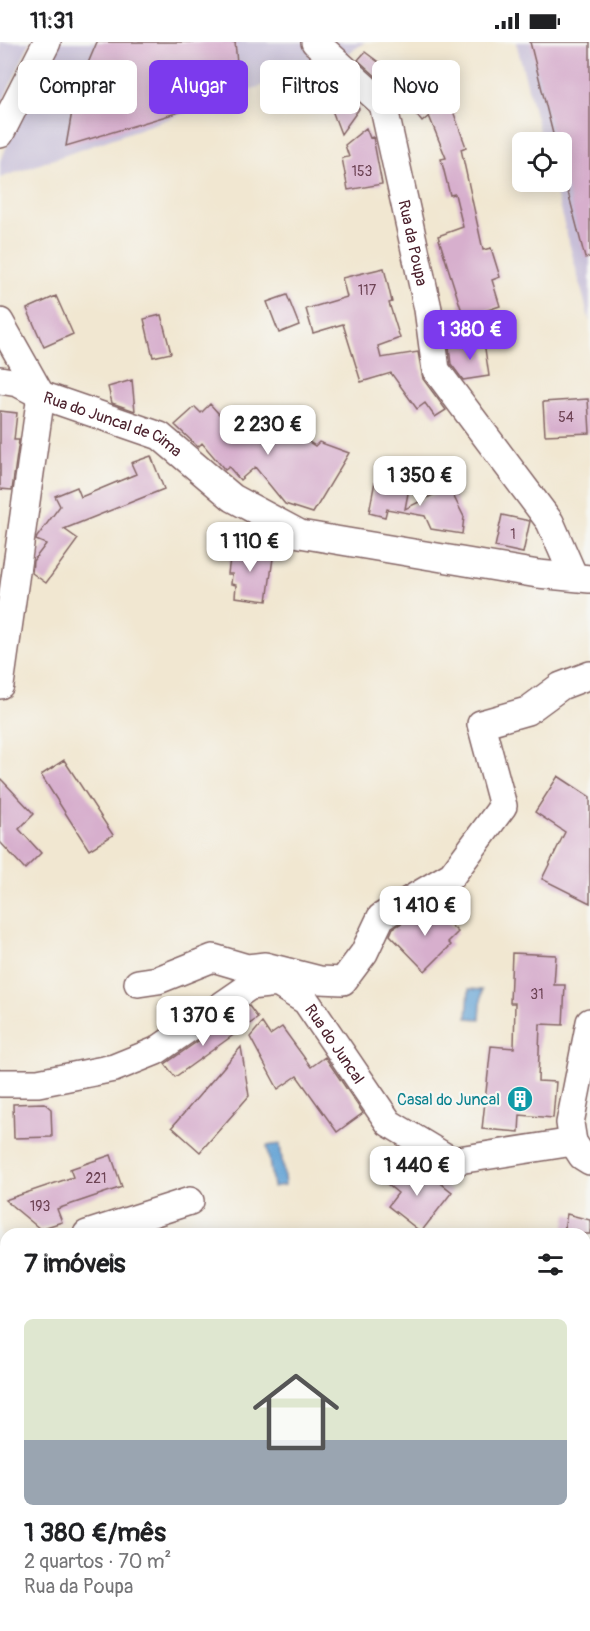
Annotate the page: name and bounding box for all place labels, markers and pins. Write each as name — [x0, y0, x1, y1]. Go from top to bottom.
pin: 1 380 € — [415, 310, 525, 361]
pin: 2 230 € — [213, 405, 323, 456]
pin: 1 350 € — [365, 456, 475, 507]
pin: 1 110 € — [195, 522, 305, 573]
pin: 1 410 € — [370, 886, 480, 937]
pin: 1 370 € — [148, 996, 258, 1047]
building icon: Casal do Juncal — [505, 1084, 535, 1114]
place label: Casal do Juncal — [397, 1090, 500, 1110]
pin: 1 440 € — [362, 1146, 472, 1197]

